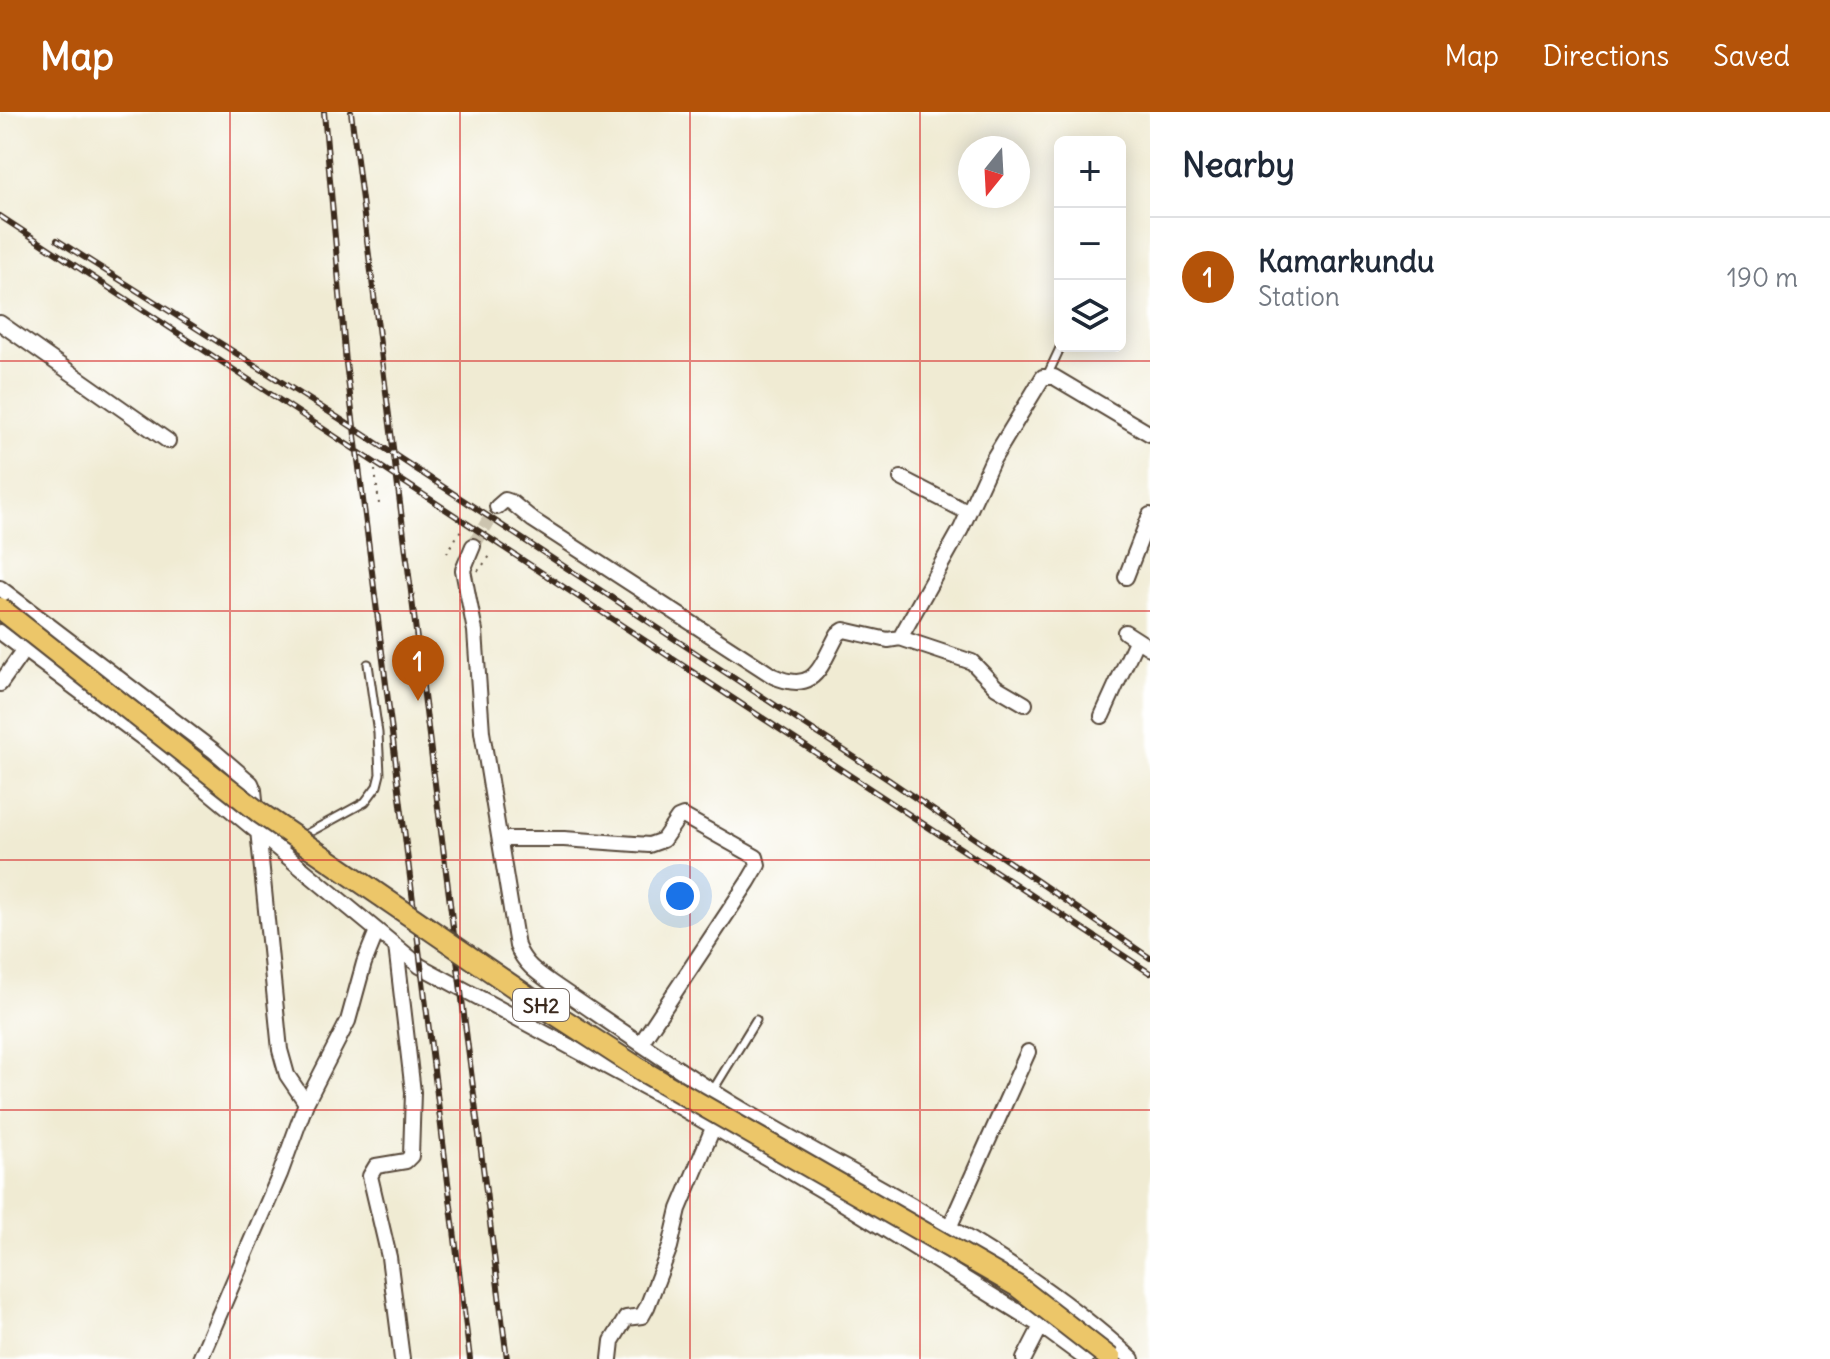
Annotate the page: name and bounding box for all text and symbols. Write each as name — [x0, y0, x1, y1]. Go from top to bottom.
text: Map — [40, 33, 114, 80]
text: Map — [1444, 38, 1499, 74]
text: Directions — [1543, 38, 1669, 74]
text: Saved — [1713, 38, 1790, 74]
north arrow — [958, 136, 1030, 208]
map controls — [1054, 136, 1126, 352]
button: + — [1054, 136, 1126, 208]
text: Nearby — [1182, 143, 1295, 186]
button: − — [1054, 208, 1126, 280]
text: Kamarkundu — [1258, 242, 1435, 280]
text: 1 — [1203, 261, 1213, 294]
text: 190 m — [1727, 261, 1798, 294]
button: layers — [1054, 280, 1126, 352]
text: Station — [1258, 280, 1340, 313]
pin: 1 — [392, 635, 444, 701]
your location — [660, 876, 700, 916]
road number: SH2 — [513, 989, 569, 1021]

